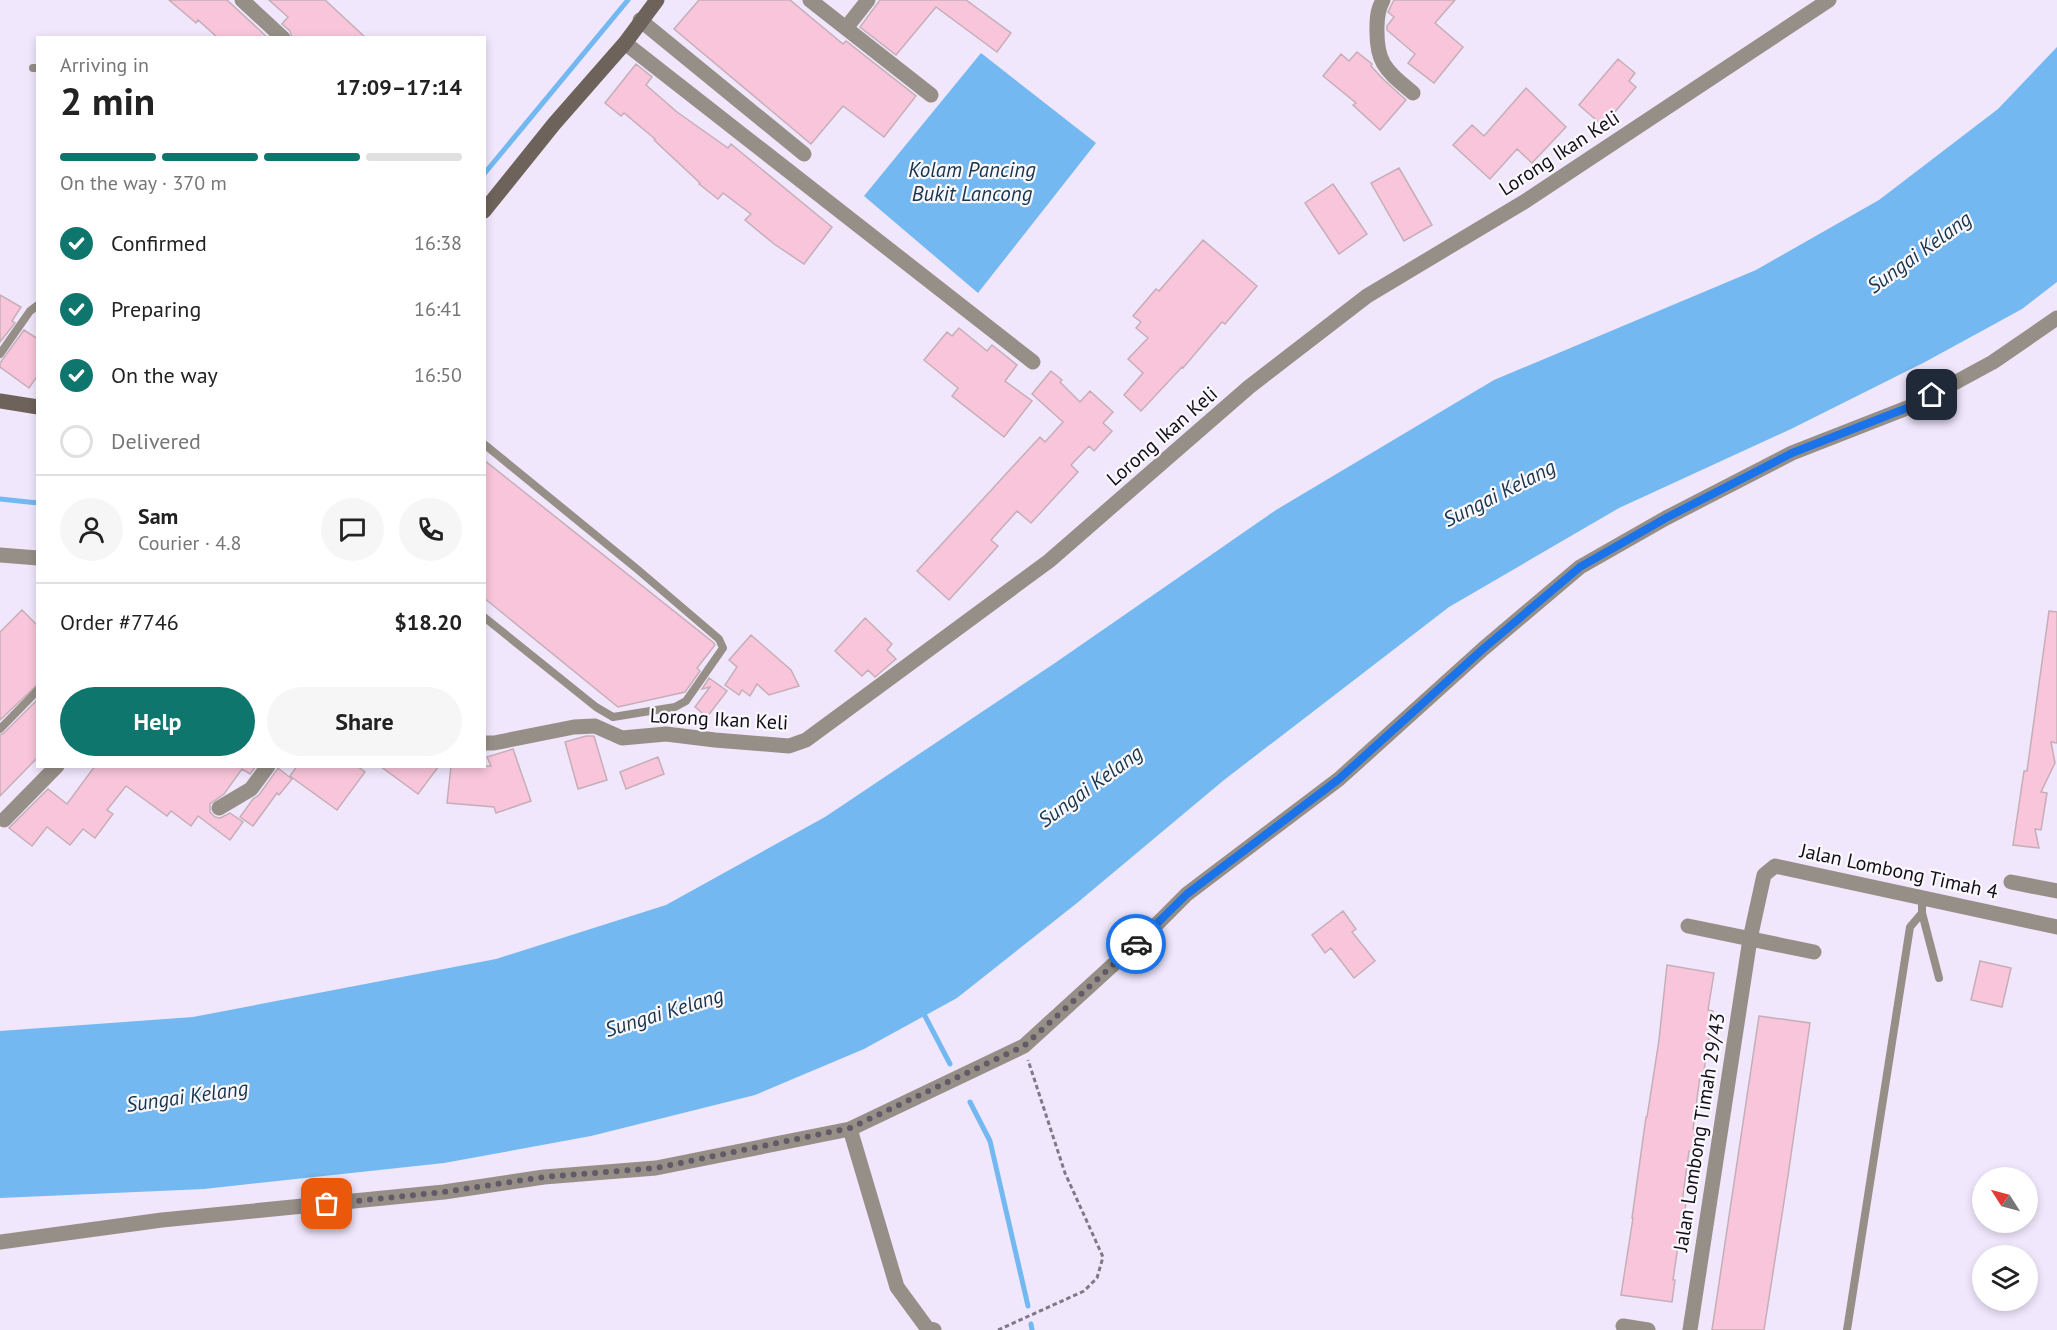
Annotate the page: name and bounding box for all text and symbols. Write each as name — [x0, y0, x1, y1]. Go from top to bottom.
text: Arriving in — [60, 52, 149, 78]
text: 17:09–17:14 — [336, 73, 462, 101]
text: 2 min — [60, 75, 155, 126]
street label: Lorong Ikan Keli — [1494, 104, 1624, 202]
water label: Kolam Pancing Bukit Lancong — [908, 156, 1036, 207]
text: On the way · 370 m — [60, 170, 227, 196]
water label: Sungai Kelang — [1861, 205, 1977, 299]
icon: check — [60, 227, 93, 260]
text: Confirmed — [111, 229, 207, 257]
text: 16:38 — [414, 230, 462, 256]
icon: check — [60, 293, 93, 326]
text: Preparing — [111, 295, 201, 323]
text: 16:41 — [414, 296, 462, 322]
icon: check — [60, 359, 93, 392]
text: On the way — [111, 361, 218, 389]
text: 16:50 — [414, 362, 462, 388]
pin — [1906, 369, 1957, 420]
icon: home — [1915, 378, 1948, 411]
street label: Lorong Ikan Keli — [1101, 381, 1223, 491]
text: Delivered — [111, 427, 201, 455]
water label: Sungai Kelang — [1438, 453, 1560, 533]
button: person — [60, 498, 123, 561]
button: chat — [321, 498, 384, 561]
button: phone — [399, 498, 462, 561]
text: Sam — [138, 502, 178, 530]
text: Courier · 4.8 — [138, 530, 241, 556]
text: Order #7746 — [60, 608, 179, 636]
text: $18.20 — [394, 608, 462, 636]
button: Help — [60, 687, 255, 756]
button: Share — [267, 687, 462, 756]
street label: Lorong Ikan Keli — [649, 702, 789, 736]
water label: Sungai Kelang — [1032, 739, 1148, 833]
street label: Jalan Lombong Timah 4 — [1797, 837, 2000, 905]
courier — [1106, 914, 1166, 974]
icon: car — [1120, 928, 1153, 961]
water label: Sungai Kelang — [601, 981, 727, 1043]
street label: Jalan Lombong Timah 29/43 — [1667, 1011, 1731, 1254]
water label: Sungai Kelang — [124, 1074, 250, 1118]
north arrow — [1972, 1167, 2038, 1233]
map controls — [1972, 1167, 2038, 1311]
pin — [301, 1178, 352, 1229]
icon: bag — [310, 1187, 343, 1220]
button: layers — [1972, 1245, 2038, 1311]

